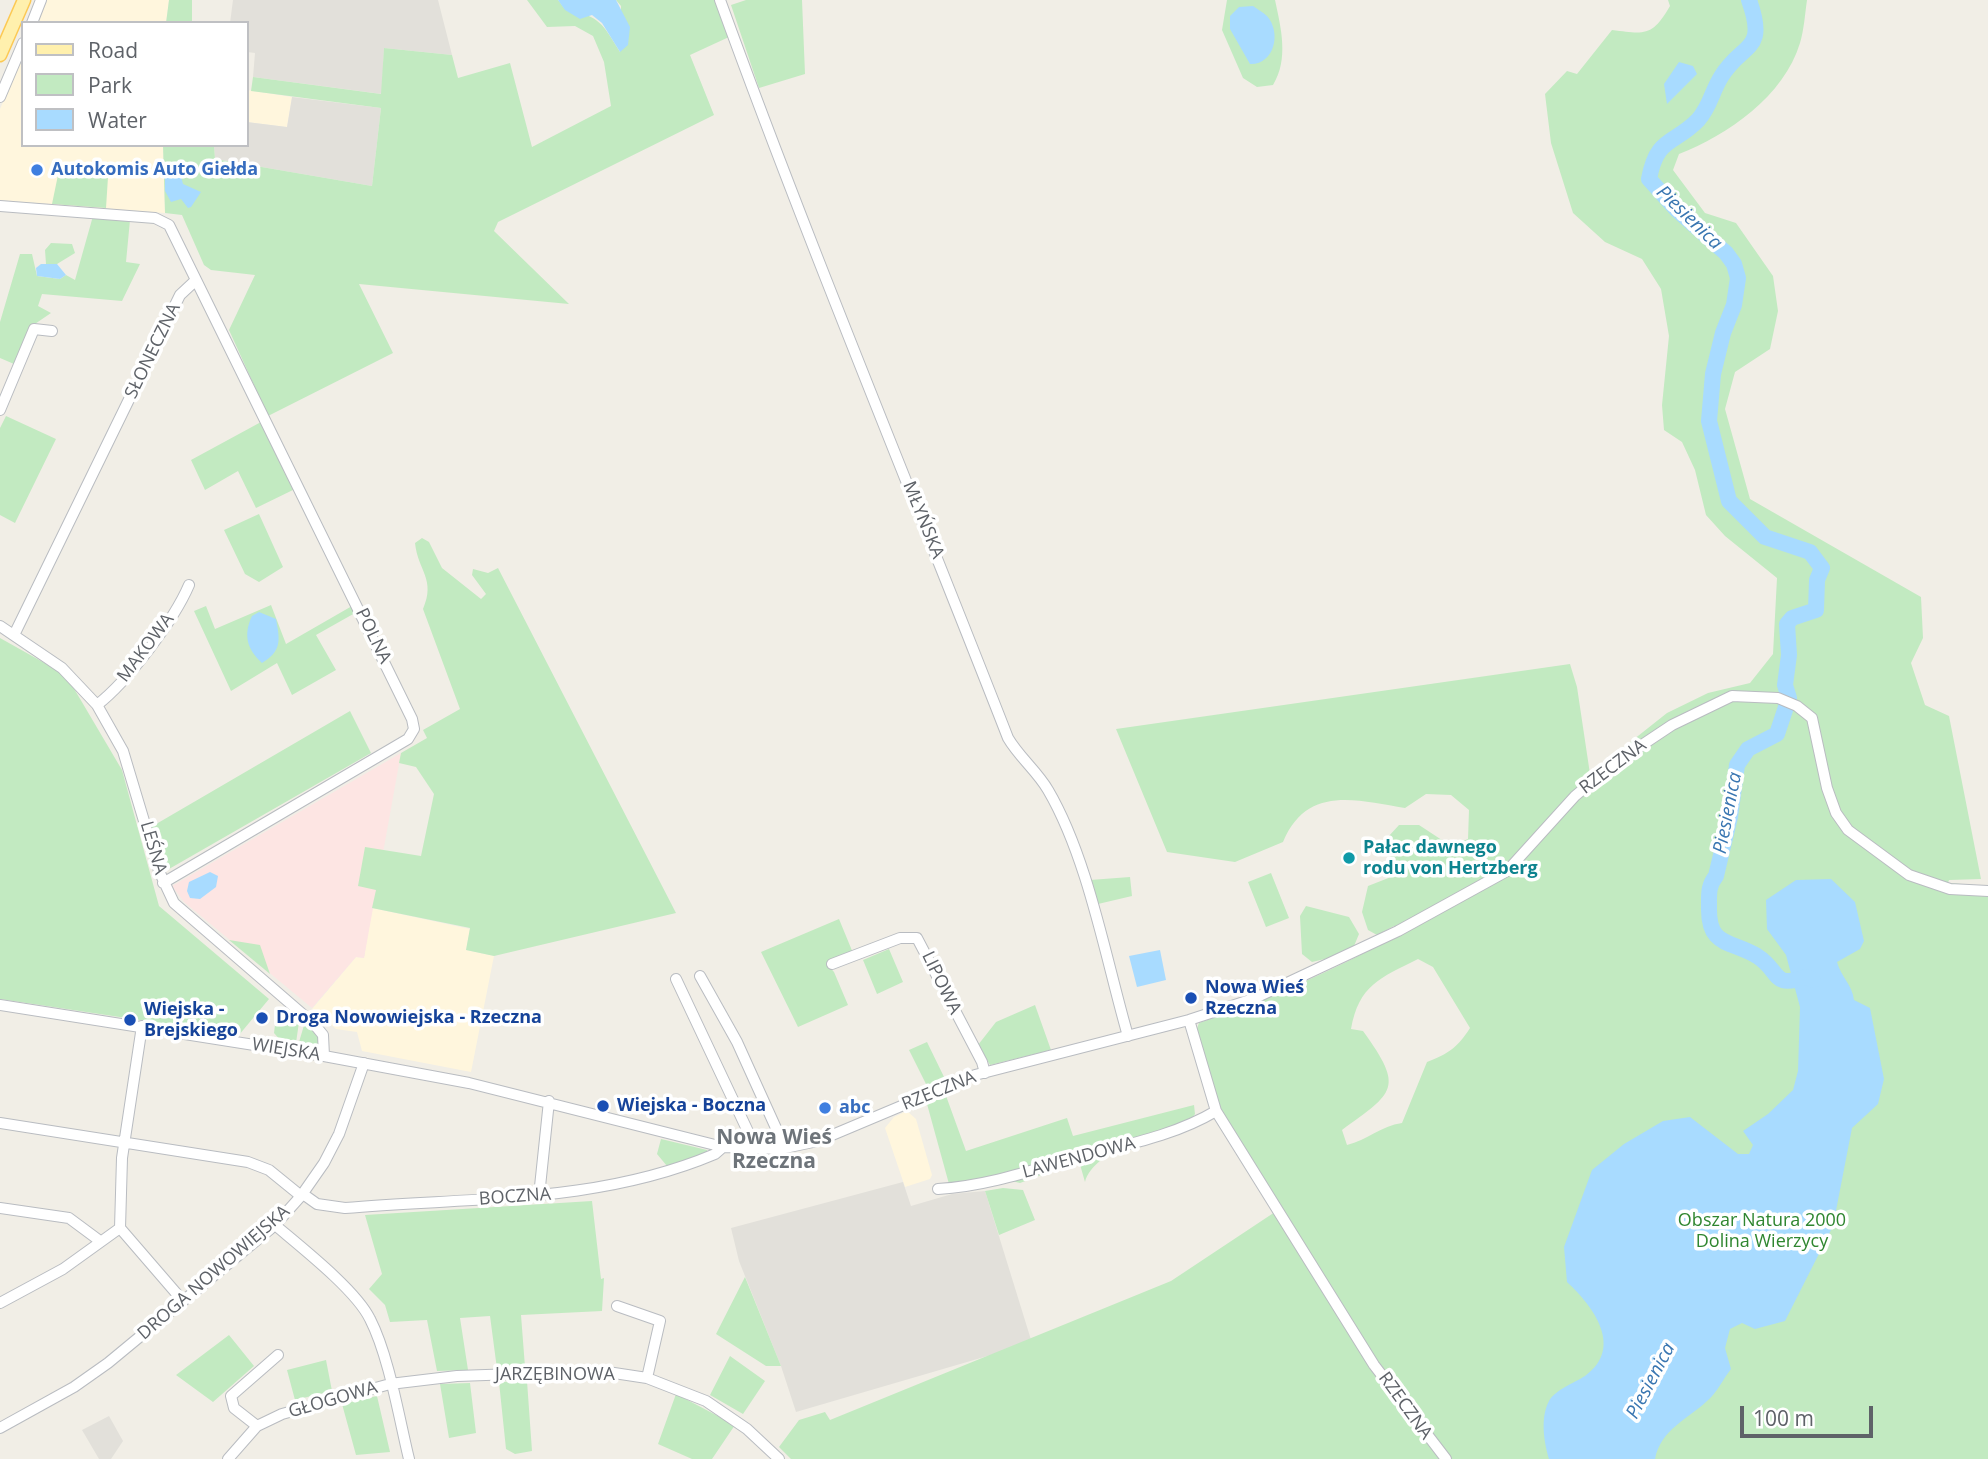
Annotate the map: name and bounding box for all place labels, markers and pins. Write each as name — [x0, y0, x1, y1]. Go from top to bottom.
place label: Autokomis Auto Giełda — [51, 159, 258, 181]
marker: Autokomis Auto Giełda — [29, 162, 45, 178]
place label: Pałac dawnego rodu von Hertzberg — [1363, 837, 1538, 880]
marker: Pałac dawnego rodu von Hertzberg — [1341, 850, 1357, 866]
place label: Nowa Wieś Rzeczna — [1205, 977, 1304, 1020]
marker: Nowa Wieś Rzeczna — [1183, 990, 1199, 1006]
place label: Wiejska - Brejskiego — [144, 999, 238, 1042]
place label: Droga Nowowiejska - Rzeczna — [276, 1007, 542, 1029]
marker: Droga Nowowiejska - Rzeczna — [254, 1010, 270, 1026]
marker: Wiejska - Brejskiego — [122, 1012, 138, 1028]
place label: Wiejska - Boczna — [617, 1095, 766, 1117]
place label: abc — [839, 1097, 871, 1119]
marker: Wiejska - Boczna — [595, 1098, 611, 1114]
marker: abc — [817, 1100, 833, 1116]

